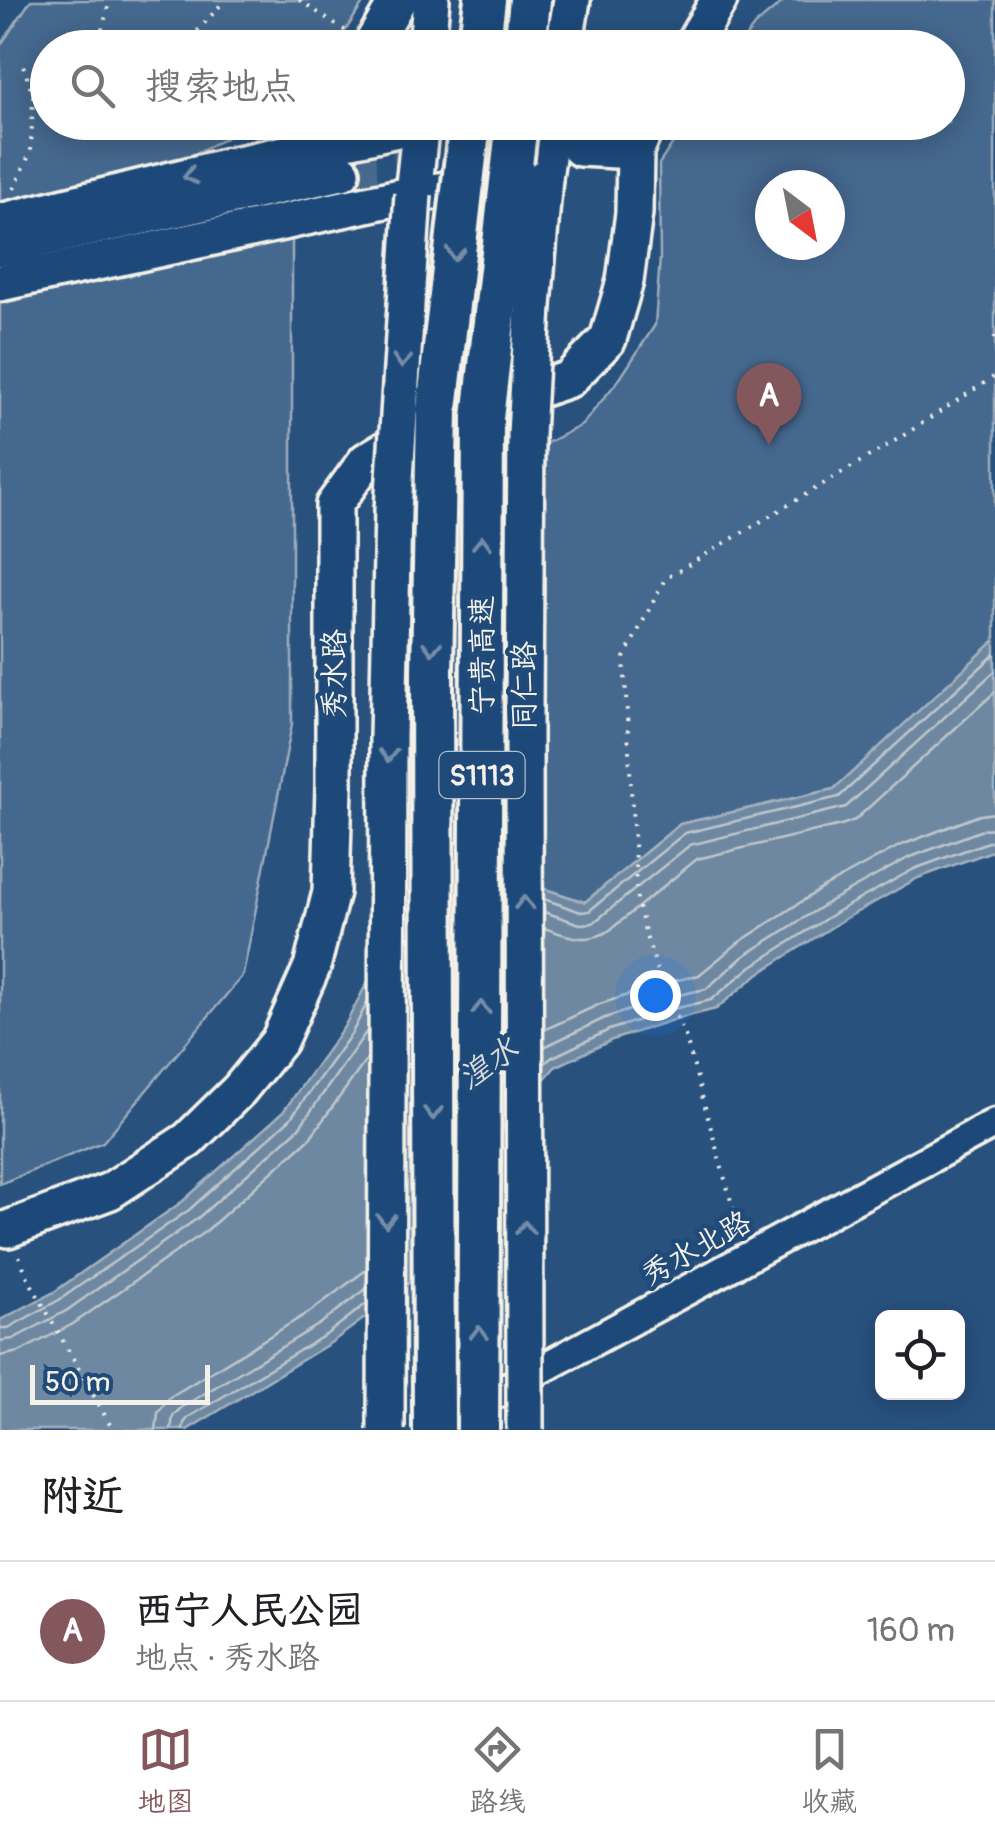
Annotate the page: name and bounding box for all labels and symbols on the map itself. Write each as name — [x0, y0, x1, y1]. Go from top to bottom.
one-way arrow — [182, 164, 199, 185]
north arrow — [755, 170, 845, 260]
one-way arrow — [445, 247, 466, 263]
one-way arrow — [392, 353, 413, 369]
pin: A — [736, 362, 802, 445]
one-way arrow — [471, 534, 493, 550]
street label: 宁贵高速 — [464, 595, 501, 715]
street label: 秀水路 — [316, 629, 353, 719]
one-way arrow — [422, 641, 443, 657]
street label: 同仁路 — [506, 641, 543, 731]
one-way arrow — [377, 748, 399, 764]
road number: S1113 — [440, 752, 524, 798]
one-way arrow — [513, 894, 535, 910]
your location — [630, 970, 681, 1021]
one-way arrow — [471, 999, 492, 1015]
water label: 湟水 — [451, 1029, 527, 1099]
one-way arrow — [422, 1106, 444, 1122]
street label: 秀水北路 — [635, 1203, 758, 1294]
one-way arrow — [375, 1214, 397, 1229]
one-way arrow — [514, 1219, 536, 1234]
one-way arrow — [468, 1324, 490, 1340]
scale bar — [30, 1360, 210, 1404]

